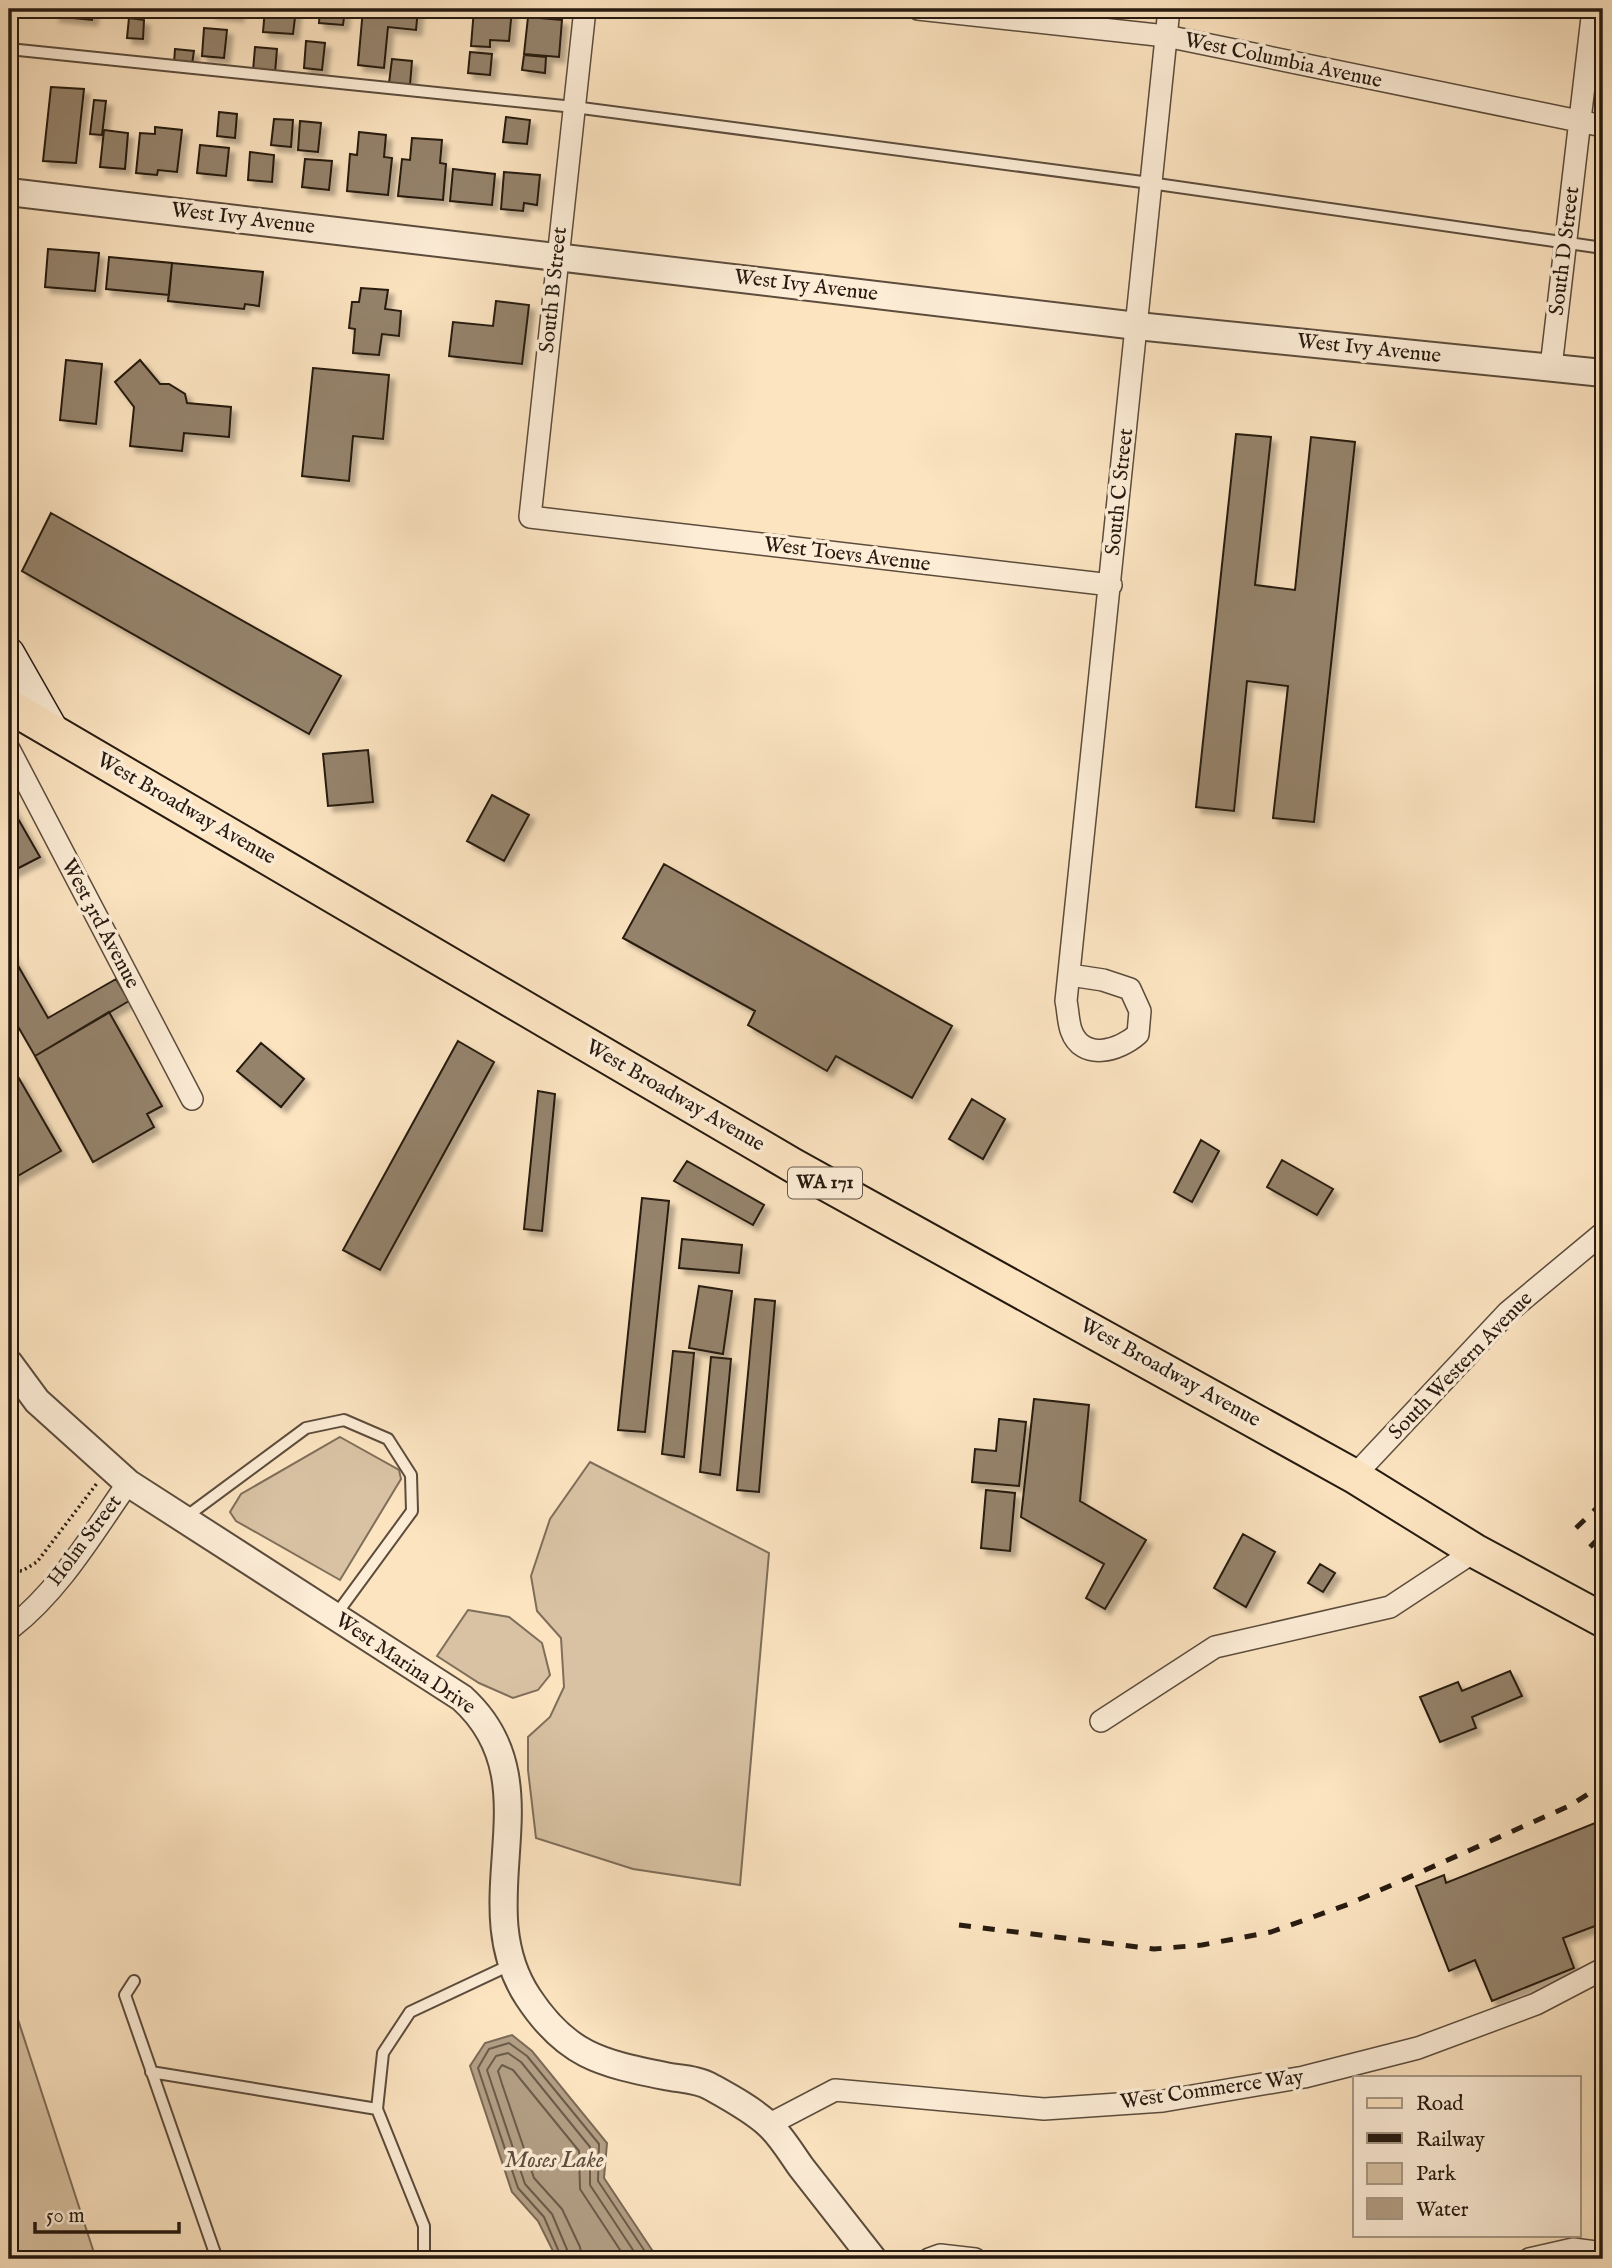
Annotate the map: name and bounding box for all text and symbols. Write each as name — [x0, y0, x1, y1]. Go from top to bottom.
street label: West Columbia Avenue — [1182, 27, 1385, 95]
street label: South D Street — [1544, 185, 1586, 317]
street label: West Ivy Avenue — [170, 197, 317, 241]
street label: South B Street — [534, 226, 574, 354]
street label: West Ivy Avenue — [733, 264, 880, 308]
street label: West Ivy Avenue — [1296, 328, 1443, 370]
street label: South C Street — [1100, 427, 1140, 557]
street label: West Toevs Avenue — [762, 531, 932, 579]
street label: West Broadway Avenue — [92, 747, 281, 872]
street label: West 3rd Avenue — [54, 854, 146, 994]
street label: West Broadway Avenue — [581, 1034, 770, 1159]
road number: WA 171 — [788, 1168, 862, 1198]
street label: South Western Avenue — [1383, 1286, 1539, 1446]
street label: West Broadway Avenue — [1075, 1312, 1265, 1434]
street label: Holm Street — [42, 1490, 128, 1592]
street label: West Marina Drive — [330, 1607, 481, 1721]
street label: West Commerce Way — [1119, 2064, 1306, 2116]
legend — [1353, 2076, 1580, 2236]
text: Road — [1416, 2091, 1464, 2118]
text: Railway — [1416, 2127, 1486, 2154]
water label: Moses Lake — [504, 2146, 604, 2175]
text: Park — [1416, 2161, 1457, 2188]
scale bar — [35, 2191, 178, 2235]
text: Water — [1416, 2197, 1469, 2224]
text: 50 m — [46, 2203, 85, 2230]

